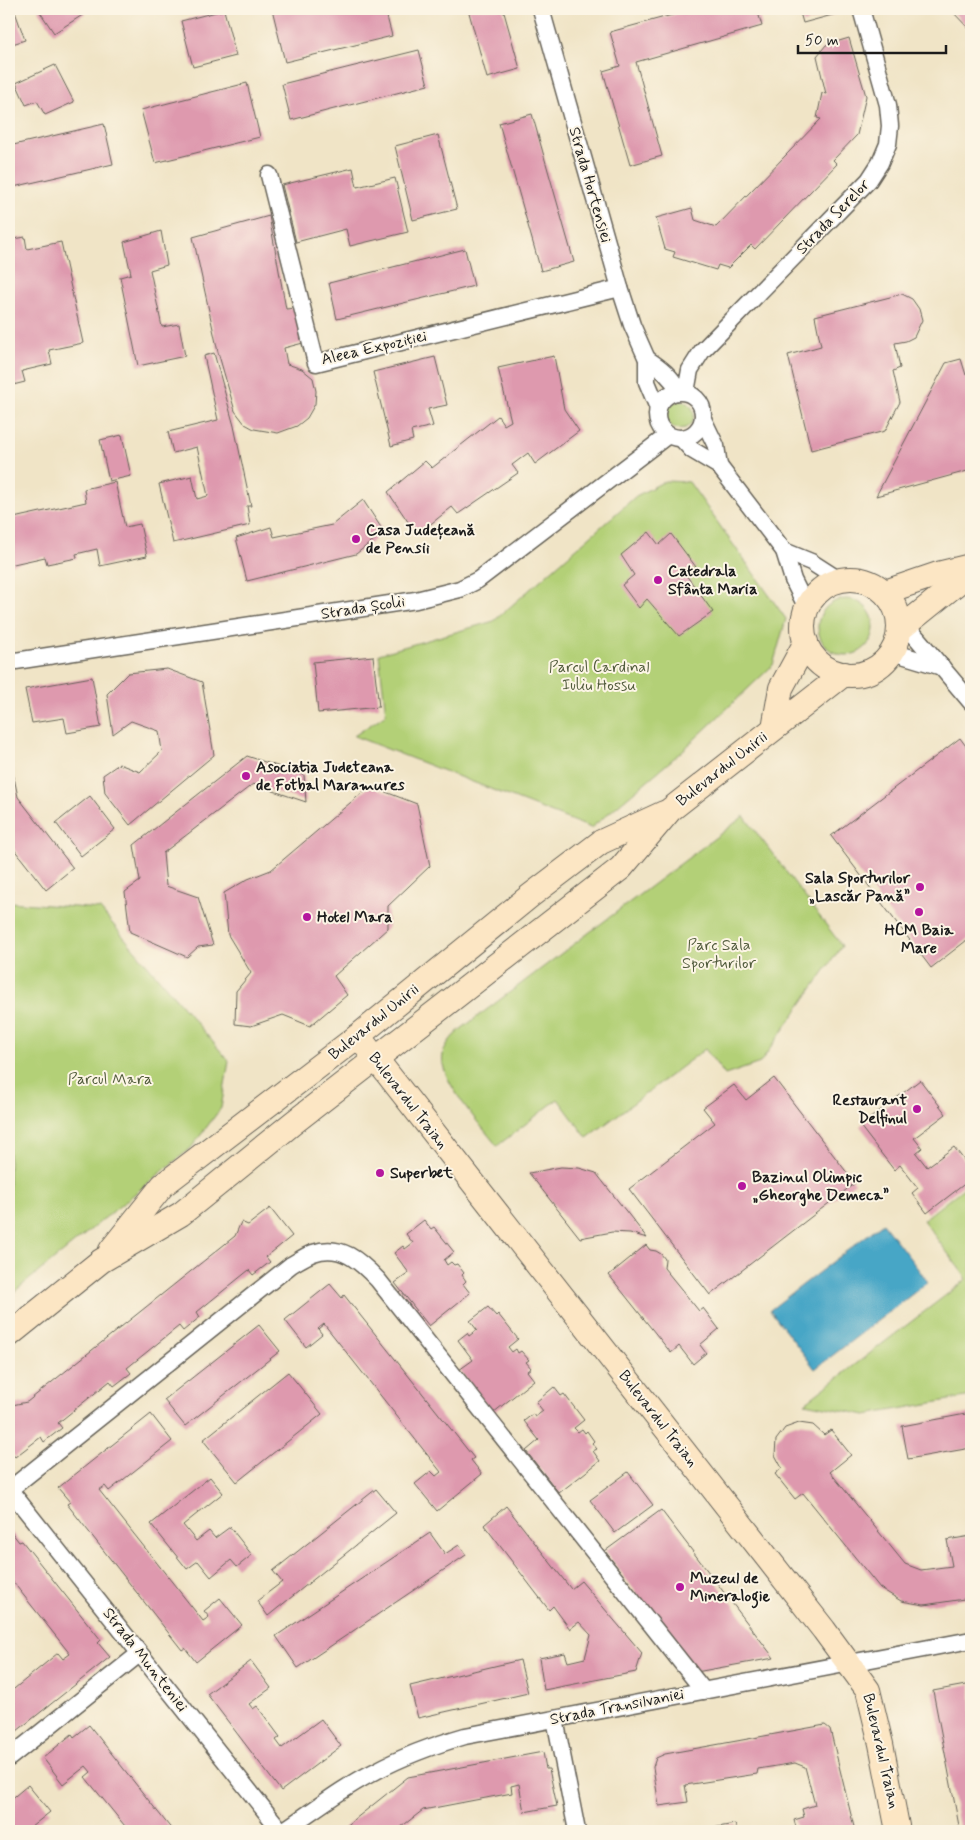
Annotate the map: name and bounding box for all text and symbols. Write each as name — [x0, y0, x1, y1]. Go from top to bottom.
scale bar — [798, 22, 945, 54]
text: 50 m — [805, 31, 839, 51]
street label: Strada Hortensiei — [563, 125, 617, 245]
street label: Strada Serelor — [792, 174, 875, 259]
street label: Aleea Expoziției — [319, 326, 429, 370]
place label: Casa Județeană de Pensii — [366, 520, 475, 559]
marker: Casa Județeană de Pensii — [350, 533, 362, 545]
place label: Catedrala Sfânta Maria — [668, 561, 757, 600]
marker: Catedrala Sfânta Maria — [652, 574, 664, 586]
street label: Strada Școlii — [319, 591, 407, 625]
park label: Parcul Cardinal Iuliu Hossu — [549, 657, 649, 696]
street label: Bulevardul Unirii — [672, 727, 772, 811]
place label: Asociatia Judeteana de Fotbal Maramures — [256, 757, 406, 796]
marker: Asociatia Judeteana de Fotbal Maramures — [240, 770, 252, 782]
place label: Sala Sporturilor „Lascăr Pană” — [805, 868, 911, 907]
marker: Sala Sporturilor „Lascăr Pană” — [914, 881, 926, 893]
marker: HCM Baia Mare — [913, 906, 925, 918]
place label: Hotel Mara — [317, 907, 392, 928]
marker: Hotel Mara — [301, 911, 313, 923]
place label: HCM Baia Mare — [885, 920, 954, 959]
park label: Parc Sala Sporturilor — [682, 935, 756, 974]
street label: Bulevardul Unirii — [324, 979, 424, 1065]
street label: Bulevardul Traian — [363, 1048, 453, 1154]
park label: Parcul Mara — [68, 1069, 152, 1090]
place label: Restaurant Delfinul — [833, 1090, 907, 1129]
marker: Restaurant Delfinul — [911, 1103, 923, 1115]
place label: Superbet — [390, 1163, 453, 1184]
marker: Superbet — [374, 1167, 386, 1179]
place label: Bazinul Olimpic „Gheorghe Demeca” — [752, 1167, 889, 1207]
marker: Bazinul Olimpic „Gheorghe Demeca” — [736, 1180, 748, 1192]
street label: Bulevardul Traian — [613, 1366, 703, 1472]
place label: Muzeul de Mineralogie — [690, 1568, 770, 1609]
marker: Muzeul de Mineralogie — [674, 1581, 686, 1593]
street label: Strada Munteniei — [98, 1604, 192, 1716]
street label: Strada Transilvaniei — [548, 1684, 686, 1730]
street label: Bulevardul Traian — [858, 1691, 904, 1811]

